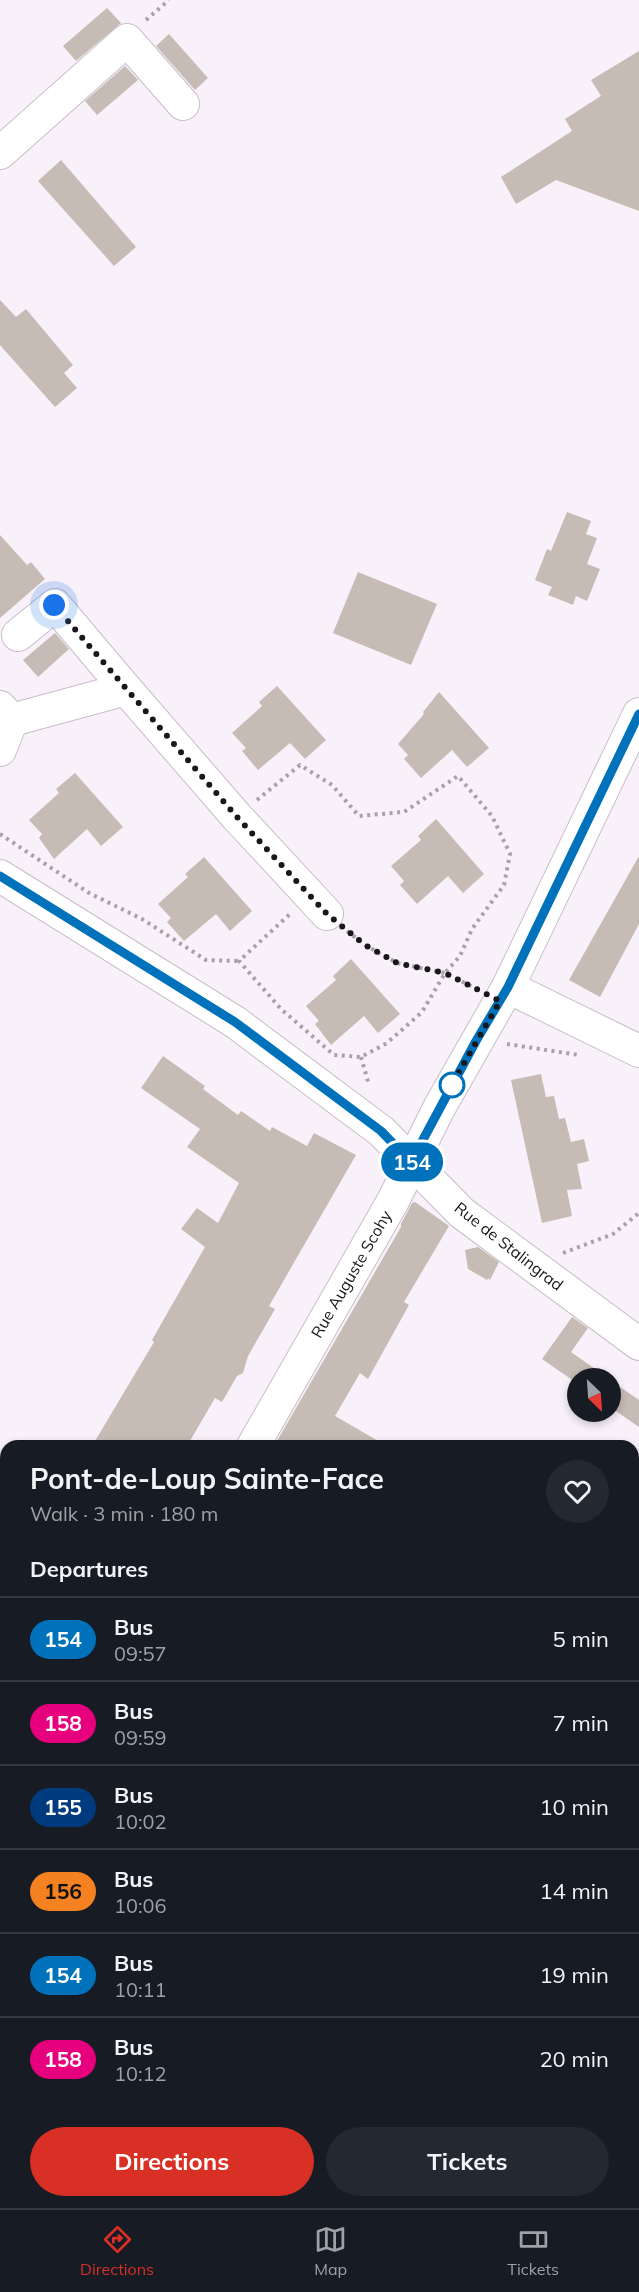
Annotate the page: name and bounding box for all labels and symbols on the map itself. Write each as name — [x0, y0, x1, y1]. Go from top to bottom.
your location — [39, 590, 69, 620]
unlabelled marker — [439, 1072, 465, 1098]
line badge: 154 — [378, 1142, 446, 1182]
street label: Rue de Stalingrad — [451, 1197, 567, 1295]
street label: Rue Auguste Scohy — [306, 1206, 396, 1341]
north arrow — [567, 1368, 621, 1422]

